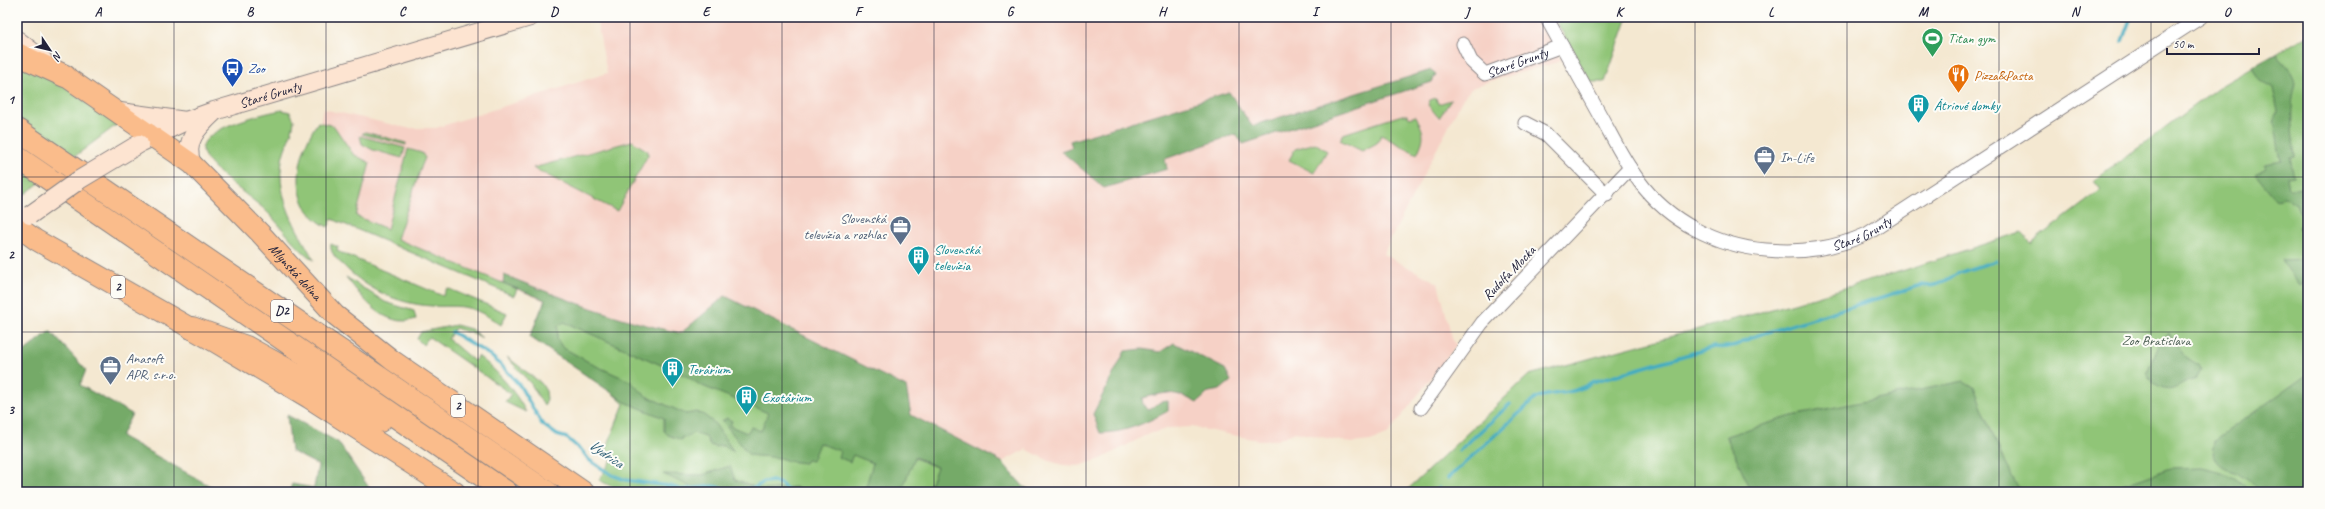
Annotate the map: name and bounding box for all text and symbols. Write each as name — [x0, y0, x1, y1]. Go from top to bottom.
text: A — [95, 4, 103, 20]
text: B — [247, 4, 255, 20]
text: C — [399, 4, 407, 20]
text: D — [550, 4, 559, 20]
text: E — [703, 4, 712, 20]
text: F — [855, 4, 864, 20]
text: G — [1007, 4, 1015, 20]
text: H — [1158, 4, 1168, 20]
text: I — [1312, 4, 1321, 20]
text: J — [1464, 4, 1471, 20]
text: K — [1616, 4, 1626, 20]
text: L — [1768, 4, 1775, 20]
text: M — [1918, 4, 1929, 20]
text: N — [2071, 4, 2082, 20]
text: O — [2224, 4, 2233, 20]
sports icon: Titan gym — [1920, 25, 1946, 58]
north arrow — [30, 30, 70, 70]
place label: Titan gym — [1948, 30, 1997, 47]
scale bar — [2167, 30, 2259, 56]
text: 50 m — [2173, 36, 2195, 52]
street label: Staré Grunty — [1484, 43, 1551, 81]
text: N — [49, 49, 66, 64]
bus stop icon: Zoo — [220, 55, 246, 88]
place label: Zoo — [248, 60, 267, 77]
restaurant icon: Pizza&Pasta — [1946, 62, 1972, 95]
place label: Pizza&Pasta — [1974, 67, 2034, 84]
street label: Staré Grunty — [237, 77, 304, 112]
text: 1 — [8, 92, 16, 108]
building icon: Átriové domky — [1905, 92, 1931, 125]
place label: Átriové domky — [1934, 97, 2001, 114]
office icon: In-Life — [1751, 144, 1777, 177]
place label: In-Life — [1780, 149, 1815, 166]
place label: Slovenská televízia a rozhlas — [804, 210, 888, 243]
street label: Staré Grunty — [1830, 212, 1895, 254]
office icon: Slovenská televízia a rozhlas — [888, 213, 914, 246]
street label: Mlynská dolina — [265, 240, 326, 305]
place label: Slovenská televízia — [934, 241, 982, 274]
street label: Rudolfa Mocka — [1479, 241, 1540, 304]
building icon: Slovenská televízia — [905, 244, 931, 277]
text: 2 — [8, 247, 15, 263]
road number: 2 — [111, 276, 125, 298]
road number: D2 — [271, 300, 293, 322]
park label: Zoo Bratislava — [2122, 332, 2191, 349]
place label: Anasoft APR, s.r.o. — [126, 350, 176, 383]
office icon: Anasoft APR, s.r.o. — [98, 353, 124, 386]
building icon: Terárium — [660, 356, 686, 389]
place label: Terárium — [688, 361, 732, 378]
building icon: Exotárium — [734, 384, 760, 417]
place label: Exotárium — [762, 389, 813, 406]
road number: 2 — [451, 395, 465, 417]
text: 3 — [8, 402, 15, 418]
water label: Vydrica — [585, 435, 629, 474]

